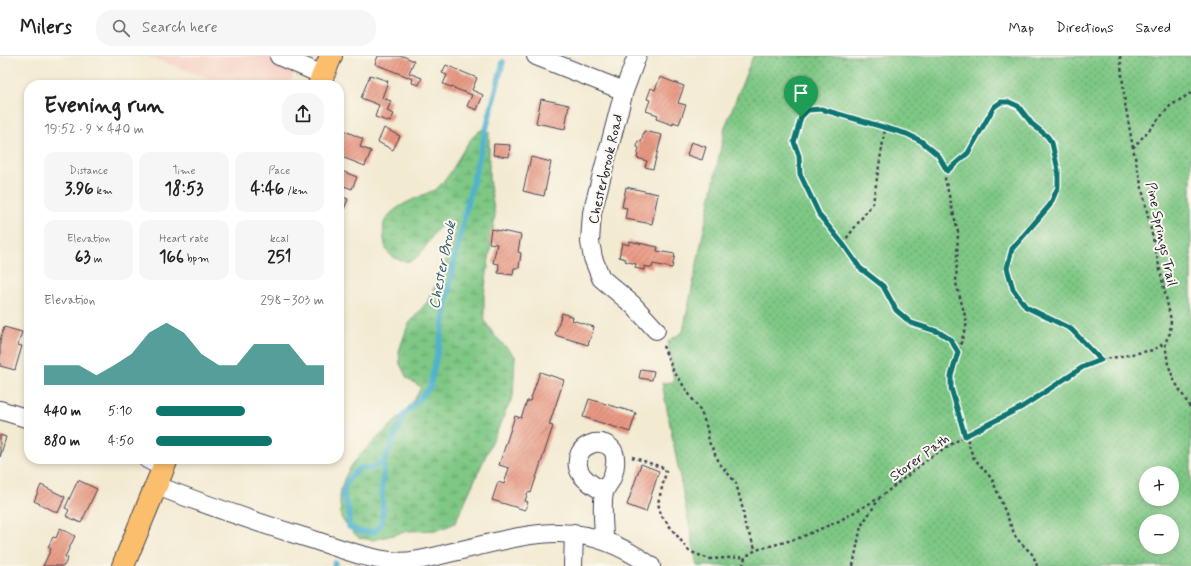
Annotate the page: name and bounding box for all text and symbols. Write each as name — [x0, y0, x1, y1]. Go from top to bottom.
search box — [96, 10, 376, 46]
text: Milers — [20, 15, 72, 40]
icon: search — [110, 17, 132, 39]
text: Search here — [142, 18, 217, 38]
text: Map — [1008, 19, 1034, 37]
text: Directions — [1056, 19, 1114, 37]
text: Saved — [1136, 19, 1171, 37]
pin — [784, 76, 818, 117]
icon: arrive — [790, 82, 812, 104]
text: Evening run — [44, 92, 164, 120]
button: share — [282, 93, 324, 135]
street label: Chesterbrook Road — [585, 113, 627, 226]
text: 19:52 · 9 × 440 m — [44, 121, 144, 138]
text: Distance — [69, 164, 108, 178]
text: Time — [172, 164, 196, 178]
text: Pace — [268, 164, 290, 178]
text: 3.96 — [65, 178, 94, 200]
text: 18:53 — [165, 178, 203, 200]
text: 4:46 — [251, 178, 284, 200]
street label: Pine Springs Trail — [1141, 181, 1181, 288]
text: km — [94, 184, 113, 198]
text: /km — [284, 184, 308, 198]
water label: Chester Brook — [425, 218, 462, 311]
text: Elevation — [67, 232, 110, 246]
text: Heart rate — [159, 232, 209, 246]
text: kcal — [270, 232, 289, 246]
text: 63 — [75, 246, 91, 268]
text: 166 — [159, 246, 184, 268]
text: 251 — [267, 246, 291, 268]
text: m — [91, 252, 102, 266]
text: bpm — [184, 252, 209, 266]
text: Elevation — [44, 292, 95, 309]
text: 298–303 m — [260, 292, 324, 309]
text: 440 m — [44, 403, 81, 420]
text: 5:10 — [108, 403, 133, 420]
street label: Storer Path — [886, 430, 953, 485]
text: 880 m — [44, 433, 80, 450]
text: 4:50 — [108, 433, 134, 450]
map controls — [1139, 466, 1179, 554]
button: + — [1139, 466, 1179, 506]
button: − — [1139, 514, 1179, 554]

